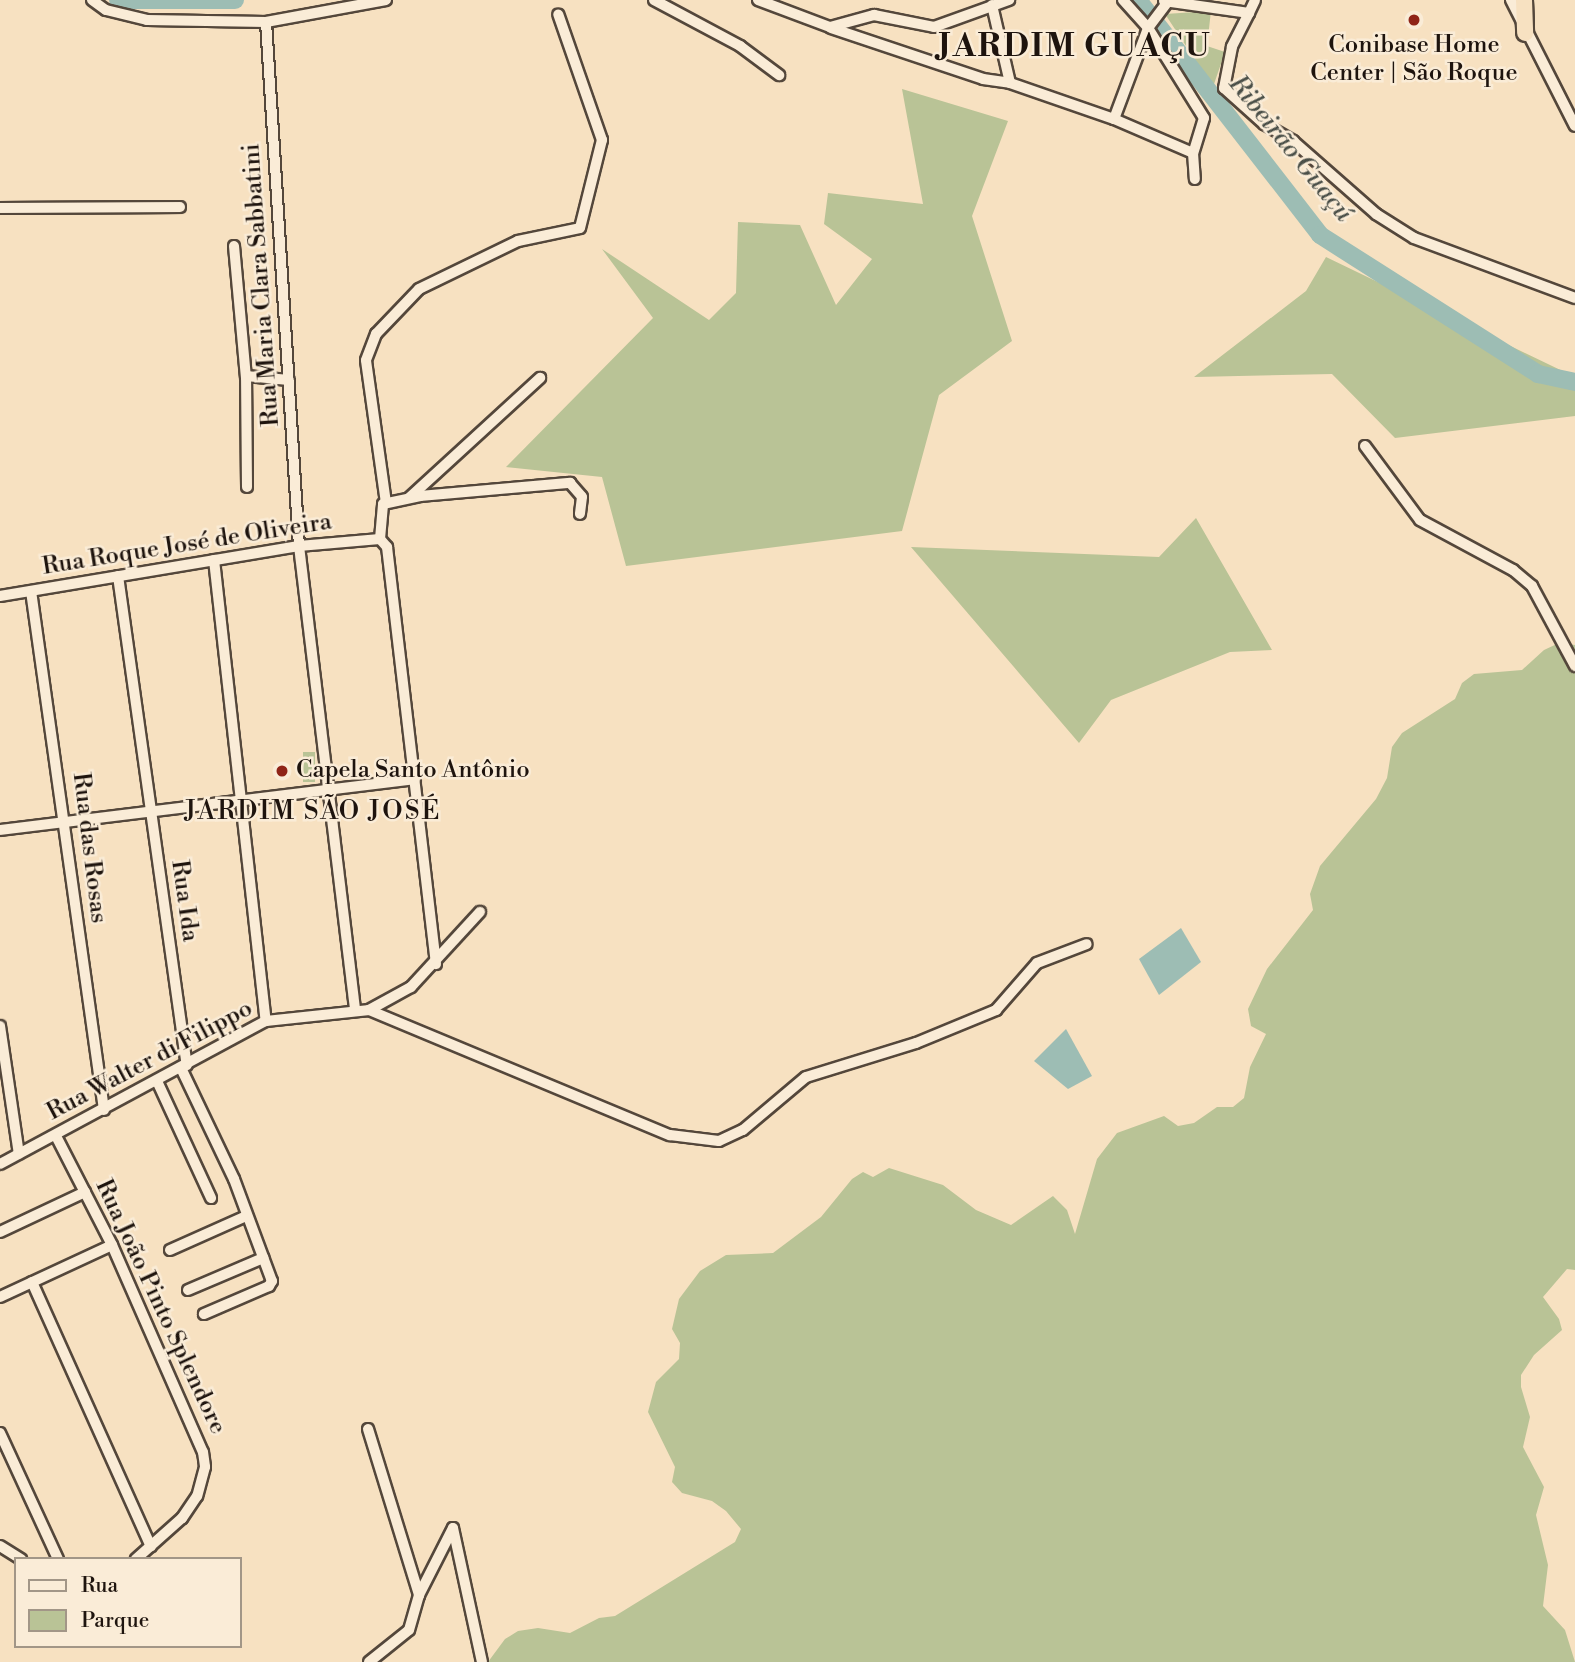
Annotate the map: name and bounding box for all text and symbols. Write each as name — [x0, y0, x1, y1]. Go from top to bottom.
marker: Conibase Home Center | São Roque — [1406, 12, 1422, 28]
district label: JARDIM GUAÇU — [940, 27, 1210, 65]
place label: Conibase Home Center | São Roque — [1310, 32, 1518, 88]
water label: Ribeirão Guaçú — [1221, 69, 1359, 229]
street label: Rua Maria Clara Sabbatini — [238, 142, 286, 428]
street label: Rua Roque José de Oliveira — [40, 508, 334, 582]
place label: Capela Santo Antônio — [296, 757, 530, 785]
marker: Capela Santo Antônio — [274, 763, 290, 779]
street label: Rua das Rosas — [65, 771, 113, 925]
district label: JARDIM SÃO JOSÉ — [186, 796, 440, 828]
street label: Rua Ida — [164, 858, 204, 944]
street label: Rua Walter di Filippo — [42, 995, 258, 1127]
street label: Rua João Pinto Splendore — [88, 1175, 232, 1439]
legend — [14, 1557, 242, 1648]
text: Rua — [81, 1573, 118, 1599]
text: Parque — [81, 1608, 149, 1634]

